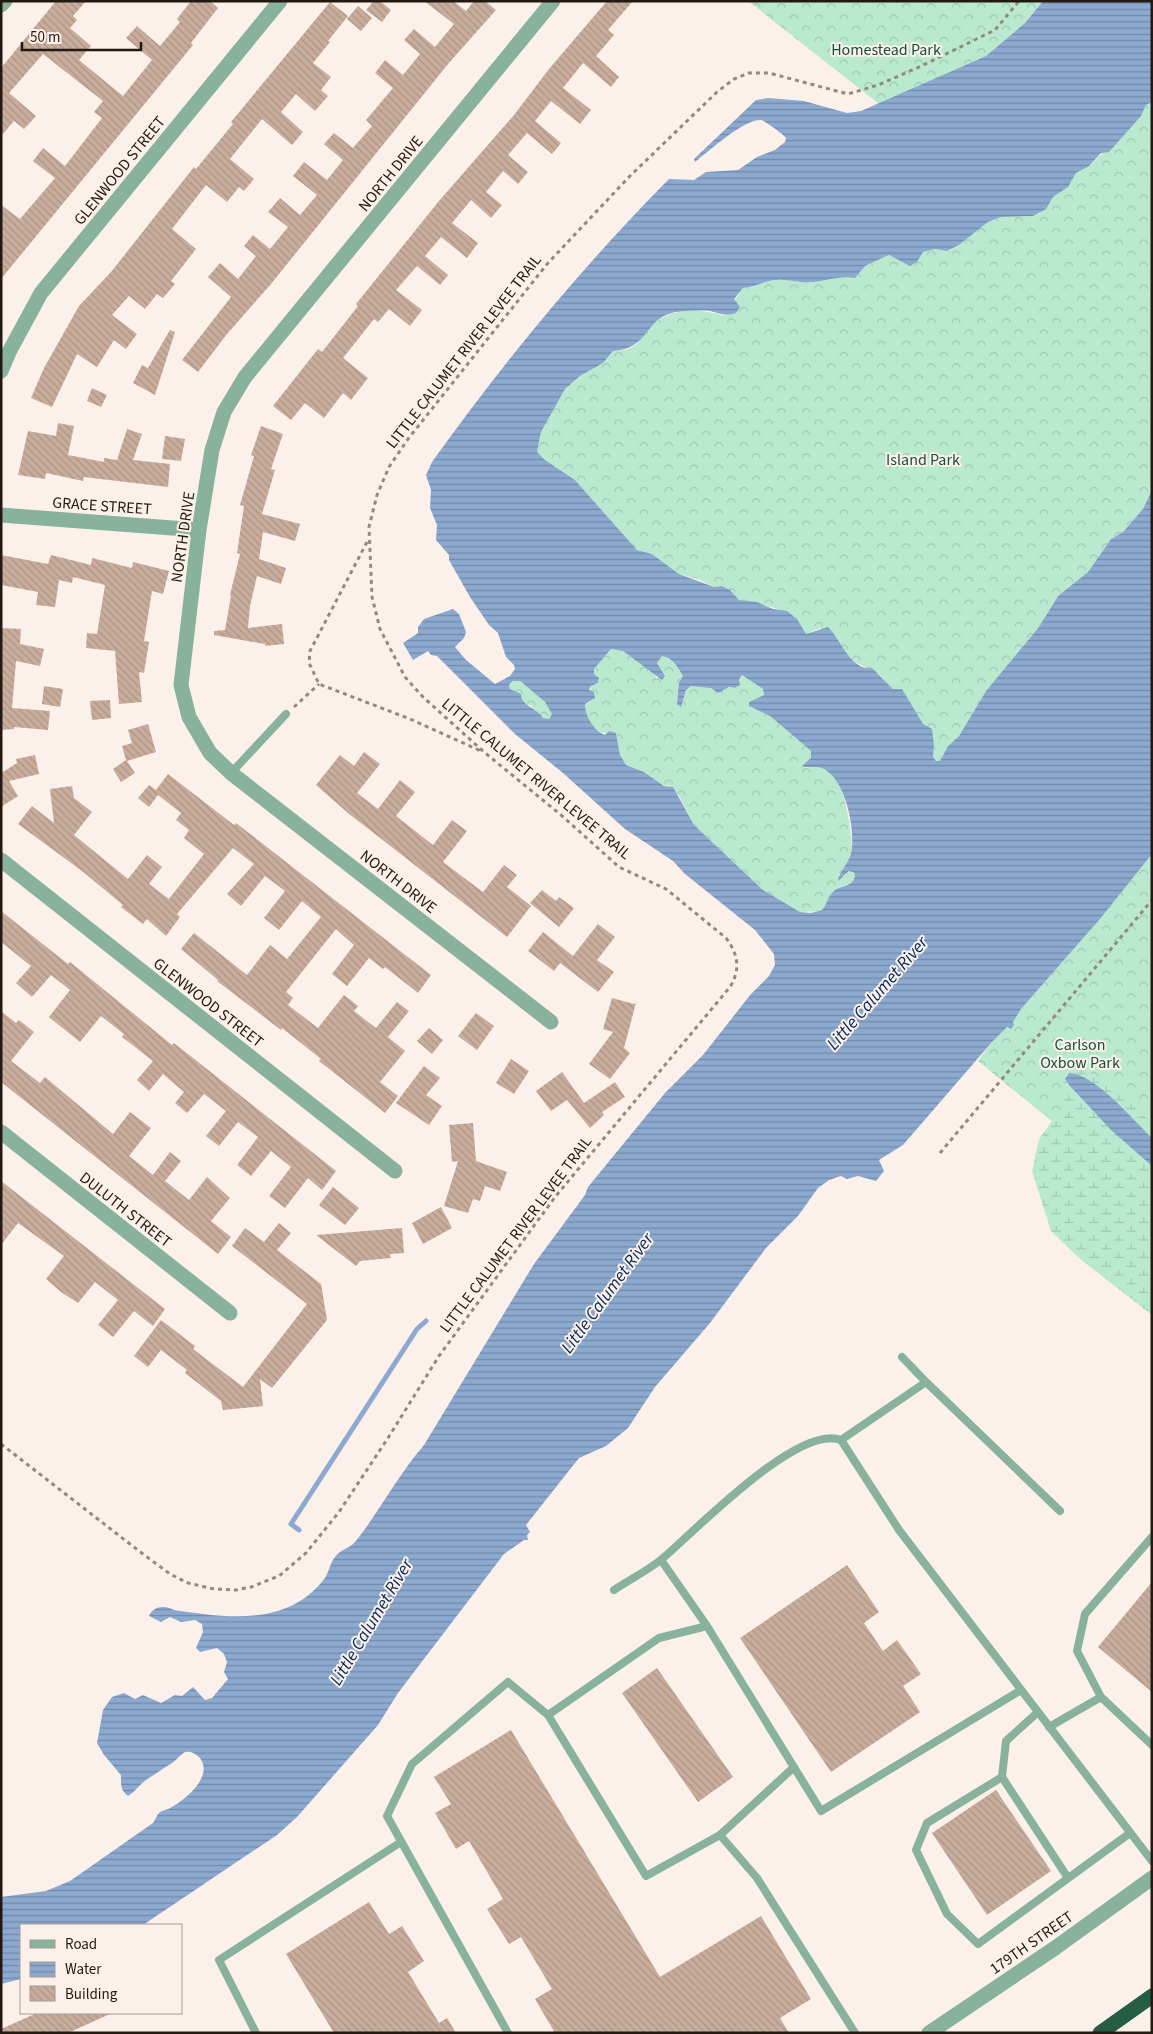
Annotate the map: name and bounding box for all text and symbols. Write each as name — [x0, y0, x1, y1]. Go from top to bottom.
scale bar — [22, 20, 141, 52]
text: 50 m — [30, 27, 60, 48]
park label: Homestead Park — [831, 39, 941, 61]
street label: GLENWOOD STREET — [69, 111, 171, 230]
street label: NORTH DRIVE — [353, 131, 428, 216]
street label: LITTLE CALUMET RIVER LEVEE TRAIL — [381, 250, 547, 453]
park label: Island Park — [886, 449, 960, 471]
street label: NORTH DRIVE — [166, 490, 200, 584]
street label: GRACE STREET — [52, 492, 153, 520]
street label: LITTLE CALUMET RIVER LEVEE TRAIL — [437, 693, 636, 865]
street label: NORTH DRIVE — [355, 845, 441, 919]
water label: Little Calumet River — [821, 930, 934, 1056]
street label: GLENWOOD STREET — [149, 953, 268, 1053]
park label: Carlson Oxbow Park — [1040, 1034, 1120, 1074]
street label: LITTLE CALUMET RIVER LEVEE TRAIL — [435, 1132, 597, 1337]
street label: DULUTH STREET — [75, 1167, 176, 1253]
water label: Little Calumet River — [555, 1227, 660, 1359]
water label: Little Calumet River — [324, 1554, 420, 1690]
street label: 179TH STREET — [985, 1906, 1078, 1980]
legend — [20, 1924, 182, 2014]
text: Road — [65, 1934, 97, 1955]
text: Water — [65, 1959, 102, 1980]
text: Building — [65, 1984, 118, 2005]

